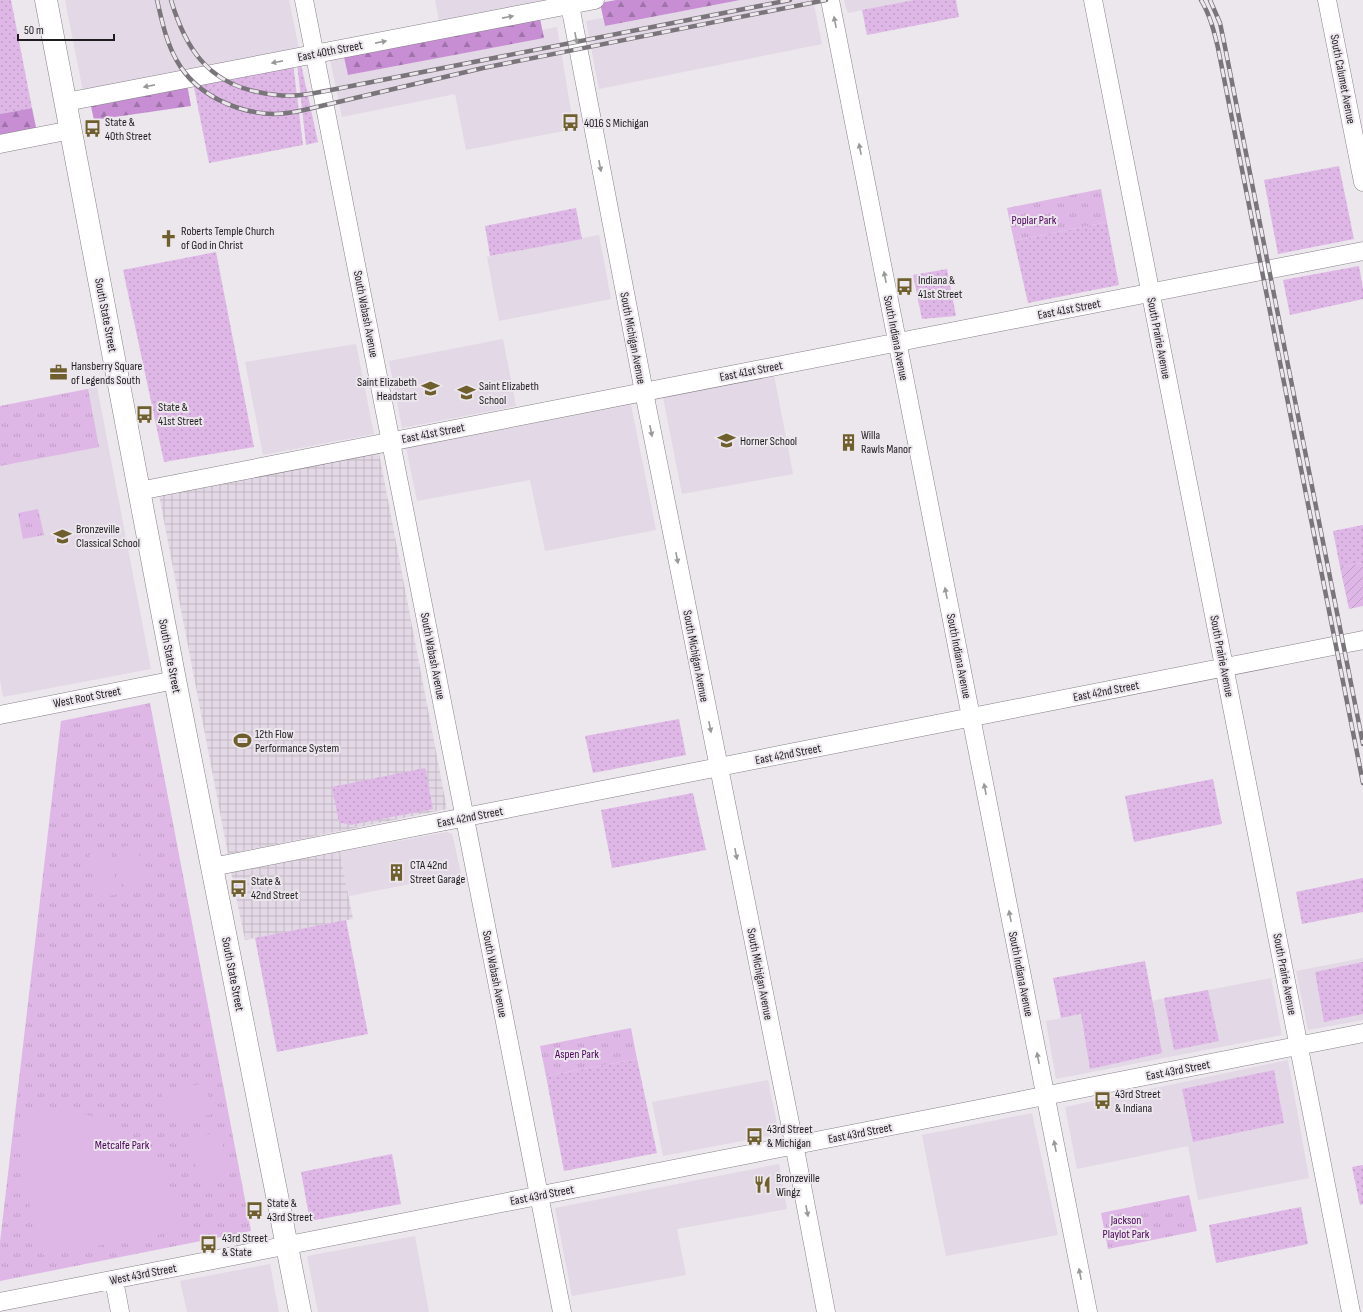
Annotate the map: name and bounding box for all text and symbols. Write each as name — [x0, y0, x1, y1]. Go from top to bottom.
one-way arrow — [502, 13, 515, 19]
one-way arrow — [831, 15, 837, 28]
scale bar — [18, 16, 114, 42]
text: 50 m — [24, 23, 44, 38]
one-way arrow — [573, 32, 579, 44]
street label: South Calumet Avenue — [1326, 33, 1359, 125]
street label: East 40th Street — [296, 38, 364, 65]
one-way arrow — [375, 38, 387, 44]
one-way arrow — [271, 59, 283, 65]
one-way arrow — [143, 83, 155, 89]
bus stop icon: 4016 S Michigan — [561, 113, 581, 133]
place label: State & 40th Street — [105, 115, 152, 144]
place label: 4016 S Michigan — [584, 116, 649, 131]
bus stop icon: State & 40th Street — [82, 119, 102, 139]
one-way arrow — [856, 143, 862, 155]
one-way arrow — [598, 160, 604, 172]
park label: Poplar Park — [1012, 213, 1057, 228]
place label: Roberts Temple Church of God in Christ — [181, 224, 274, 253]
church icon: Roberts Temple Church of God in Christ — [158, 228, 178, 248]
street label: South Wabash Avenue — [350, 269, 381, 359]
one-way arrow — [881, 271, 887, 283]
place label: Indiana & 41st Street — [918, 273, 963, 302]
street label: South State Street — [91, 277, 120, 354]
bus stop icon: Indiana & 41st Street — [895, 277, 915, 297]
street label: South Michigan Avenue — [616, 291, 649, 385]
street label: South Indiana Avenue — [880, 294, 911, 382]
street label: East 41st Street — [1036, 296, 1102, 323]
street label: South Prairie Avenue — [1143, 296, 1174, 380]
street label: East 41st Street — [718, 358, 784, 385]
place label: Hansberry Square of Legends South — [71, 359, 143, 388]
office icon: Hansberry Square of Legends South — [48, 363, 68, 383]
place label: Saint Elizabeth Headstart — [357, 375, 417, 404]
school or university icon: Saint Elizabeth Headstart — [420, 379, 440, 399]
place label: Saint Elizabeth School — [479, 379, 539, 408]
school or university icon: Saint Elizabeth School — [456, 383, 476, 403]
place label: State & 41st Street — [158, 400, 203, 429]
bus stop icon: State & 41st Street — [135, 404, 155, 424]
street label: East 41st Street — [400, 420, 466, 447]
one-way arrow — [649, 425, 655, 437]
place label: Willa Rawls Manor — [861, 428, 912, 457]
school or university icon: Horner School — [717, 431, 737, 451]
building icon: Willa Rawls Manor — [838, 432, 858, 452]
place label: Horner School — [740, 434, 797, 449]
place label: Bronzeville Classical School — [76, 522, 140, 551]
school or university icon: Bronzeville Classical School — [53, 526, 73, 546]
one-way arrow — [674, 552, 680, 564]
one-way arrow — [943, 586, 949, 599]
street label: South Michigan Avenue — [679, 609, 712, 703]
street label: South Wabash Avenue — [417, 611, 448, 701]
street label: South Indiana Avenue — [943, 612, 974, 700]
street label: South Prairie Avenue — [1206, 614, 1237, 698]
street label: South State Street — [155, 618, 184, 695]
street label: East 42nd Street — [1072, 678, 1141, 705]
street label: West Root Street — [52, 684, 123, 711]
one-way arrow — [708, 721, 714, 733]
place label: 12th Flow Performance System — [255, 727, 339, 756]
sports icon: 12th Flow Performance System — [232, 731, 252, 751]
street label: East 42nd Street — [754, 741, 823, 768]
one-way arrow — [982, 783, 988, 795]
street label: East 42nd Street — [436, 804, 505, 831]
one-way arrow — [733, 848, 739, 860]
place label: CTA 42nd Street Garage — [410, 858, 465, 887]
building icon: CTA 42nd Street Garage — [387, 862, 407, 882]
place label: State & 42nd Street — [251, 874, 299, 903]
bus stop icon: State & 42nd Street — [228, 878, 248, 898]
one-way arrow — [1007, 910, 1013, 923]
street label: South Michigan Avenue — [743, 927, 776, 1021]
street label: South Wabash Avenue — [479, 929, 510, 1019]
street label: South Indiana Avenue — [1005, 930, 1036, 1018]
street label: South Prairie Avenue — [1269, 932, 1300, 1016]
street label: South State Street — [218, 936, 247, 1013]
park label: Aspen Park — [554, 1047, 599, 1062]
one-way arrow — [1034, 1052, 1040, 1064]
street label: East 43rd Street — [1145, 1057, 1212, 1084]
place label: 43rd Street & Indiana — [1115, 1087, 1161, 1116]
bus stop icon: 43rd Street & Indiana — [1092, 1091, 1112, 1111]
street label: East 43rd Street — [827, 1120, 894, 1147]
place label: 43rd Street & Michigan — [767, 1122, 813, 1151]
bus stop icon: 43rd Street & Michigan — [744, 1126, 764, 1146]
park label: Metcalfe Park — [95, 1138, 150, 1153]
one-way arrow — [1052, 1140, 1058, 1152]
place label: Bronzeville Wingz — [776, 1171, 820, 1200]
restaurant icon: Bronzeville Wingz — [753, 1175, 773, 1195]
street label: East 43rd Street — [509, 1182, 576, 1209]
place label: State & 43rd Street — [267, 1196, 313, 1225]
bus stop icon: State & 43rd Street — [244, 1200, 264, 1220]
one-way arrow — [804, 1205, 810, 1218]
park label: Jackson Playlot Park — [1103, 1213, 1150, 1242]
place label: 43rd Street & State — [222, 1231, 268, 1260]
bus stop icon: 43rd Street & State — [199, 1235, 219, 1255]
street label: West 43rd Street — [108, 1261, 178, 1288]
one-way arrow — [1077, 1268, 1083, 1280]

